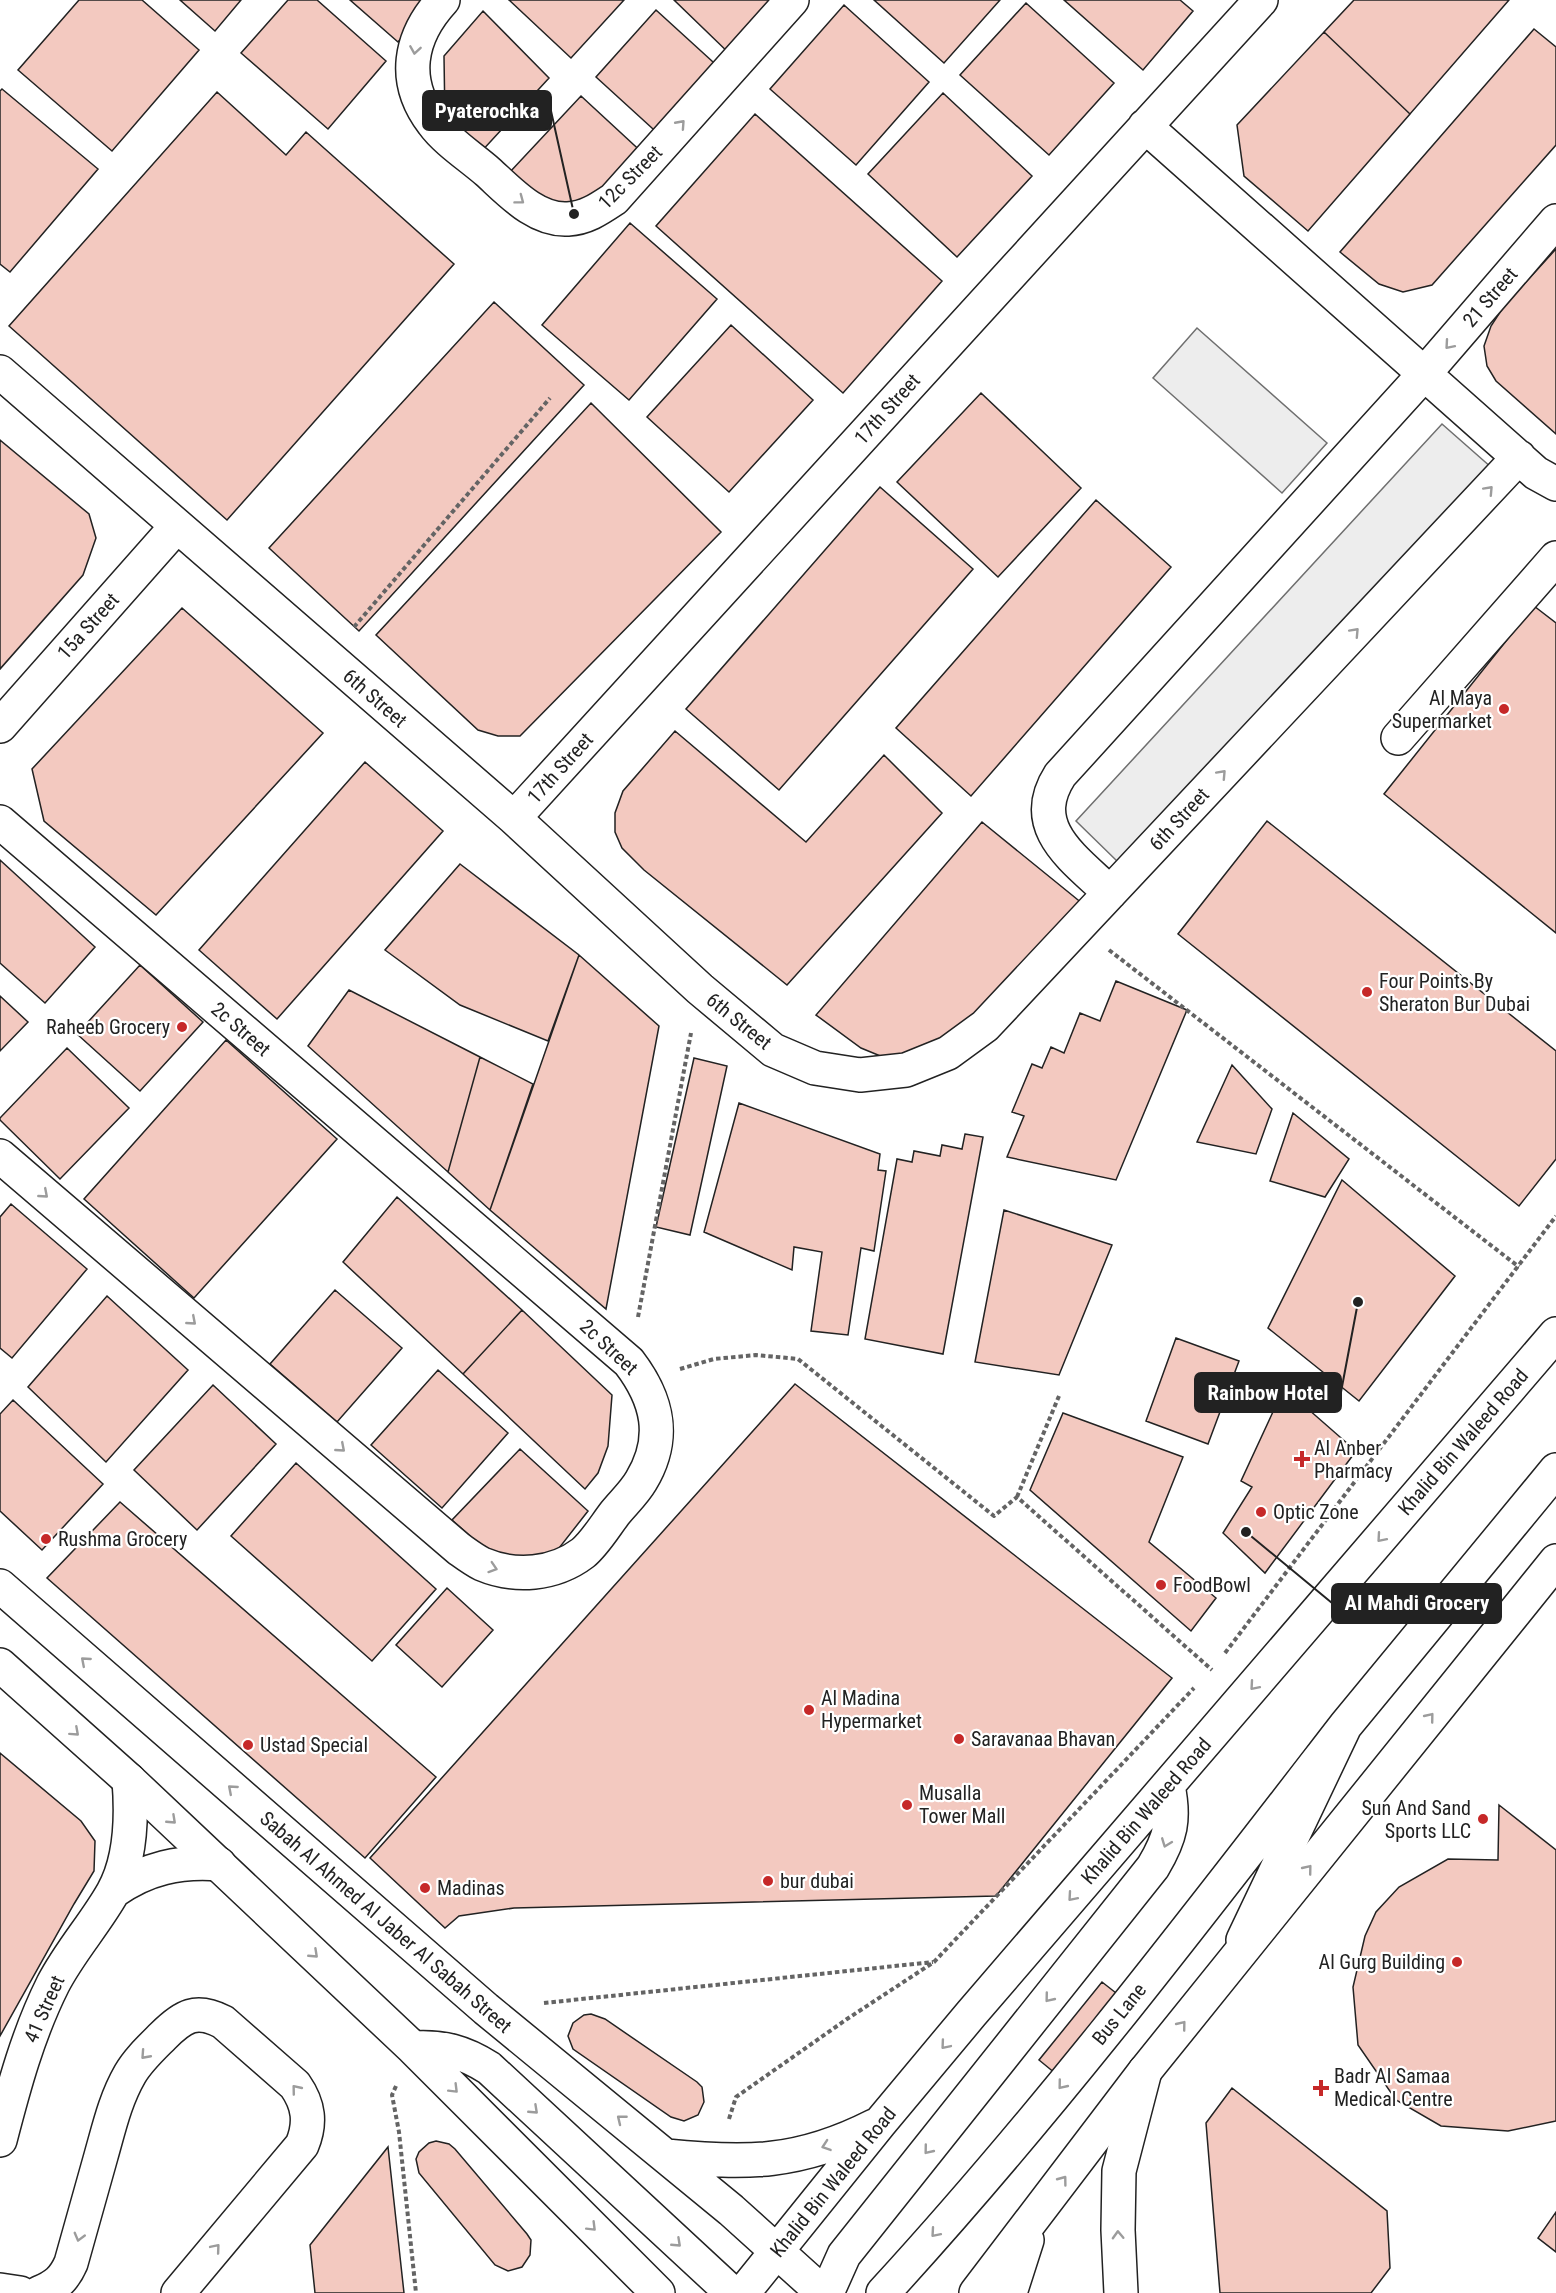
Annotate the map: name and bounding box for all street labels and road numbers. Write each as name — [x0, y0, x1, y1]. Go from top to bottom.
street label: 12c Street — [593, 140, 667, 214]
street label: 21 Street — [1458, 262, 1522, 332]
street label: 17th Street — [849, 369, 925, 449]
street label: 15a Street — [52, 588, 124, 664]
street label: 6th Street — [338, 664, 412, 732]
street label: 17th Street — [522, 728, 598, 808]
street label: 6th Street — [1144, 783, 1214, 855]
street label: 6th Street — [702, 987, 776, 1055]
street label: 2c Street — [206, 997, 276, 1061]
street label: 2c Street — [575, 1314, 643, 1380]
street label: Khalid Bin Waleed Road — [1393, 1364, 1533, 1520]
street label: Khalid Bin Waleed Road — [1076, 1733, 1216, 1889]
street label: Sabah Al Ahmed Al Jaber Al Sabah Street — [255, 1806, 517, 2038]
street label: 41 Street — [19, 1972, 69, 2046]
street label: Bus Lane — [1087, 1978, 1151, 2050]
street label: Khalid Bin Waleed Road — [765, 2102, 901, 2262]

